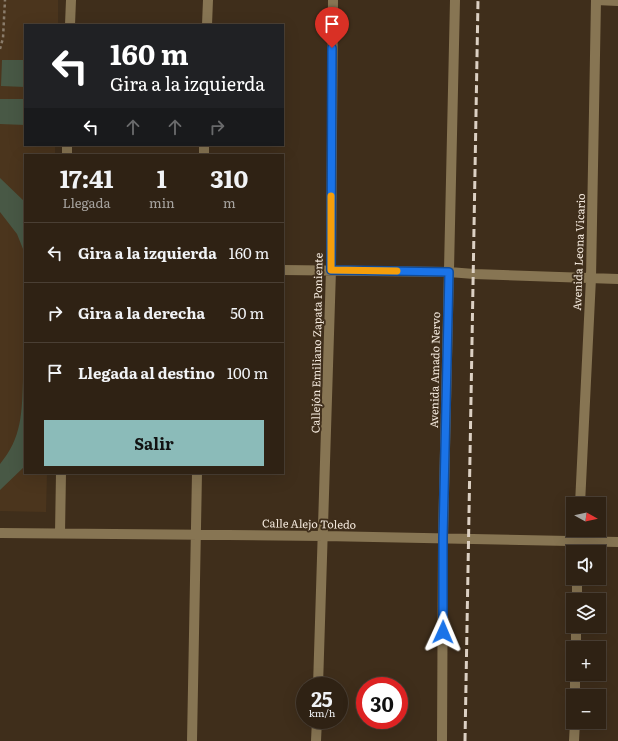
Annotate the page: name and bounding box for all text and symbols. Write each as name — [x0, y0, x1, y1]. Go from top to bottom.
pin — [315, 7.0, 349, 48]
icon: arrive — [321, 13, 343, 35]
text: 160 m — [110, 32, 189, 74]
icon: left — [44, 40, 96, 92]
text: Gira a la izquierda — [110, 70, 265, 97]
icon: left — [80, 116, 102, 138]
icon: ahead — [122, 116, 144, 138]
icon: ahead — [164, 116, 186, 138]
icon: right — [206, 116, 228, 138]
text: 17:41 — [60, 160, 113, 195]
text: 1 — [157, 160, 167, 195]
text: 310 — [210, 160, 248, 195]
text: Llegada — [63, 193, 111, 212]
text: min — [149, 193, 175, 212]
text: m — [223, 193, 236, 212]
street label: Avenida Leona Vicario — [568, 193, 588, 311]
text: Gira a la izquierda — [78, 241, 217, 264]
text: 160 m — [229, 241, 269, 264]
icon: left — [44, 242, 66, 264]
street label: Callejón Emiliano Zapata Poniente — [306, 252, 326, 433]
text: Gira a la derecha — [78, 301, 205, 324]
text: 50 m — [230, 301, 264, 324]
icon: right — [44, 302, 66, 324]
street label: Avenida Amado Nervo — [425, 312, 443, 428]
text: Llegada al destino — [78, 361, 215, 384]
text: 100 m — [227, 361, 268, 384]
icon: arrive — [44, 362, 66, 384]
button: Salir — [44, 420, 264, 466]
north arrow — [566, 497, 606, 537]
map controls — [566, 497, 606, 729]
street label: Calle Alejo Toledo — [262, 514, 356, 532]
button: sound — [566, 545, 606, 585]
button: layers — [566, 593, 606, 633]
position arrow — [422, 611, 464, 653]
button: + — [566, 641, 606, 681]
speed limit sign: 30 — [356, 677, 408, 729]
text: 25 — [311, 683, 333, 713]
button: − — [566, 689, 606, 729]
text: km/h — [309, 705, 335, 720]

